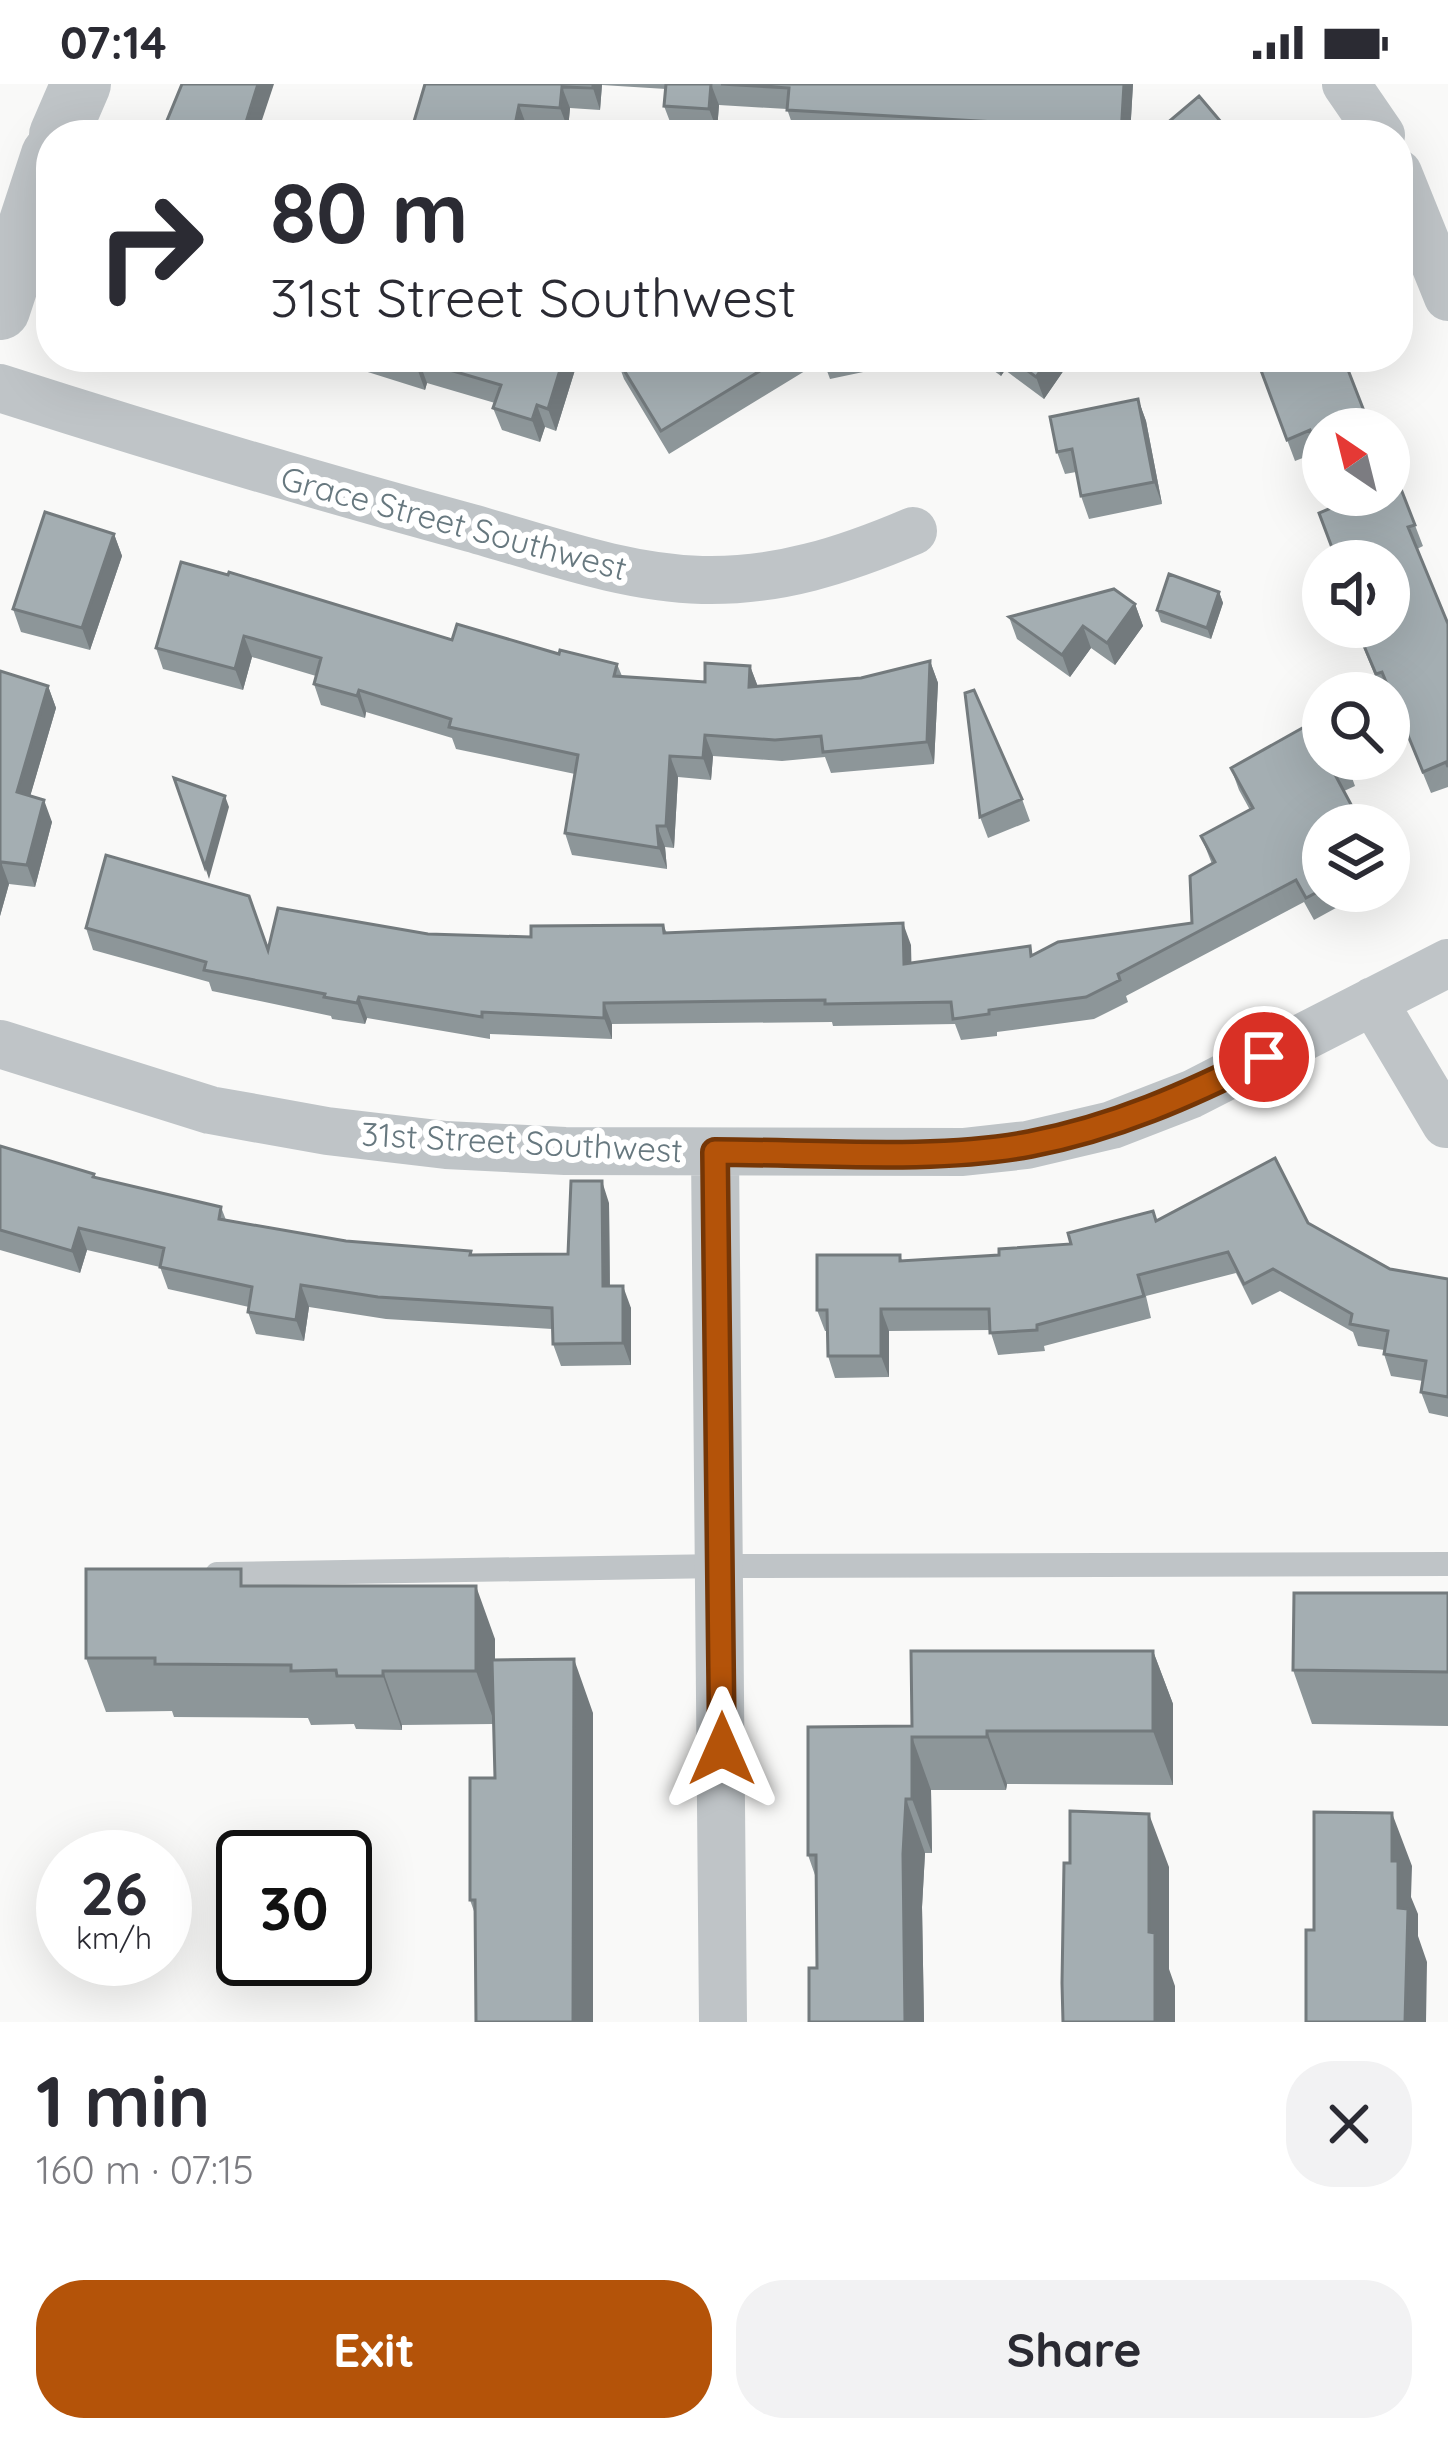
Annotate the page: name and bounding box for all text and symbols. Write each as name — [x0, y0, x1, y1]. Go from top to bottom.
text: 07:14 — [60, 14, 167, 70]
text: 80 m — [270, 159, 469, 264]
icon: right — [72, 168, 228, 324]
text: 31st Street Southwest — [270, 263, 796, 331]
north arrow — [1302, 408, 1410, 516]
map controls — [1302, 408, 1410, 912]
street label: Grace Street Southwest — [277, 457, 632, 588]
button: sound — [1302, 540, 1410, 648]
button: search — [1302, 672, 1410, 780]
button: layers — [1302, 804, 1410, 912]
pin — [1213, 1006, 1315, 1108]
icon: arrive — [1231, 1024, 1297, 1090]
street label: 31st Street Southwest — [360, 1113, 684, 1170]
position arrow — [659, 1686, 785, 1812]
speed limit sign: 30 — [216, 1830, 372, 1986]
text: 26 — [80, 1855, 148, 1930]
text: km/h — [76, 1919, 152, 1957]
text: 1 min — [36, 2055, 210, 2145]
button: close — [1286, 2061, 1412, 2187]
text: 160 m · 07:15 — [36, 2145, 254, 2194]
button: Exit — [36, 2280, 712, 2418]
button: Share — [736, 2280, 1412, 2418]

